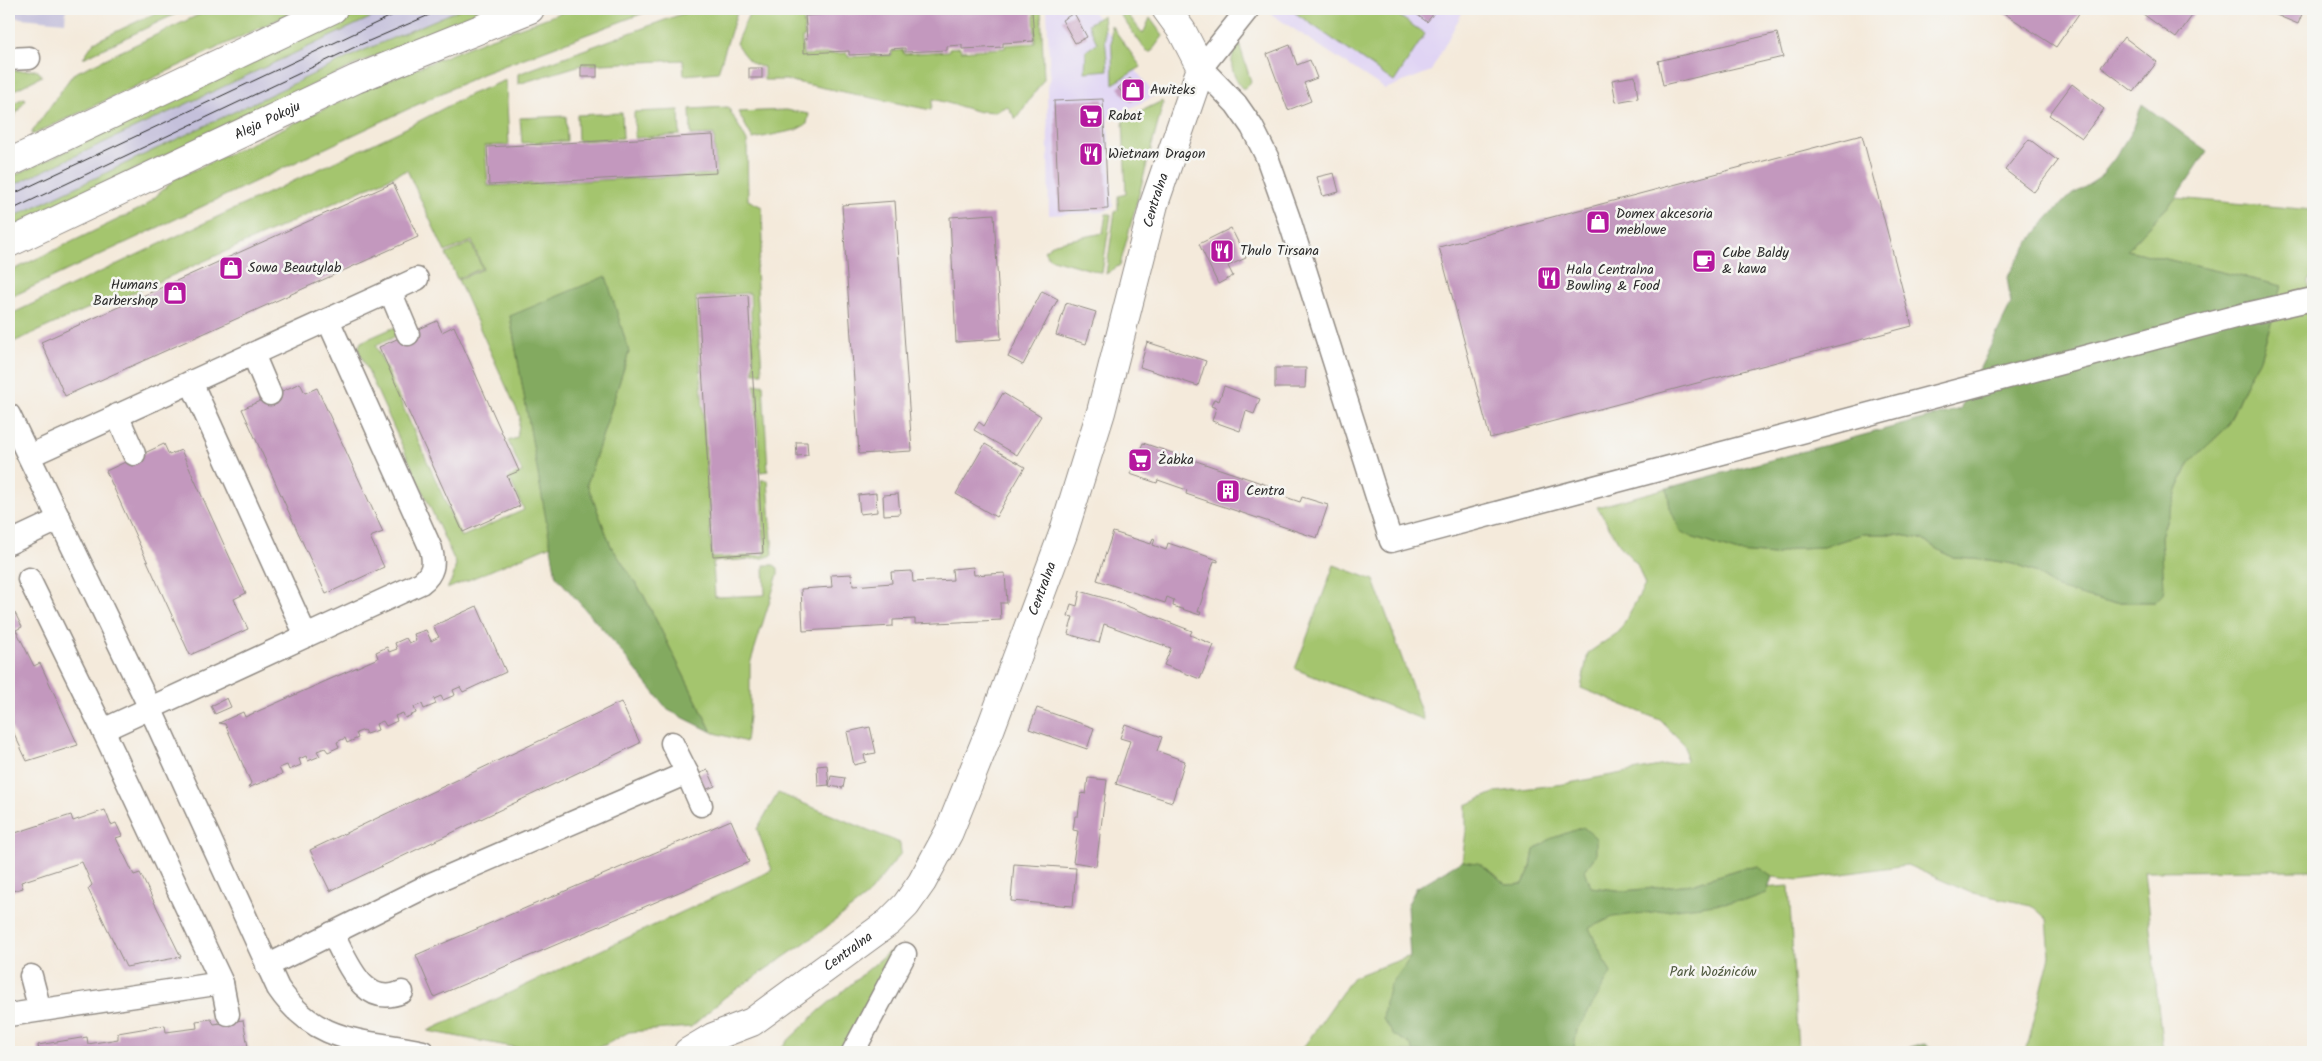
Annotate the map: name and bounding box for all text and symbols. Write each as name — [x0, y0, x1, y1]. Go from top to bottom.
shop icon: Awiteks — [1120, 77, 1146, 103]
place label: Awiteks — [1150, 79, 1196, 101]
street label: Aleja Pokoju — [231, 96, 305, 146]
supermarket icon: Rabat — [1078, 103, 1104, 129]
place label: Rabat — [1108, 105, 1143, 127]
restaurant icon: Wietnam Dragon — [1078, 141, 1104, 167]
place label: Wietnam Dragon — [1108, 143, 1205, 165]
street label: Centralna — [1137, 170, 1175, 230]
place label: Domex akcesoria meblowe — [1616, 203, 1713, 241]
shop icon: Domex akcesoria meblowe — [1585, 209, 1611, 235]
restaurant icon: Thulo Tirsana — [1209, 238, 1235, 264]
place label: Thulo Tirsana — [1240, 240, 1319, 262]
place label: Cube Baldy & kawa — [1722, 242, 1789, 280]
cafe icon: Cube Baldy & kawa — [1691, 248, 1717, 274]
shop icon: Sowa Beautylab — [218, 255, 244, 281]
place label: Sowa Beautylab — [248, 257, 342, 279]
place label: Hala Centralna Bowling & Food — [1566, 259, 1661, 297]
restaurant icon: Hala Centralna Bowling & Food — [1536, 265, 1562, 291]
place label: Humans Barbershop — [93, 274, 158, 312]
shop icon: Humans Barbershop — [162, 280, 188, 306]
supermarket icon: Żabka — [1127, 447, 1153, 473]
place label: Żabka — [1158, 449, 1194, 471]
building icon: Centra — [1215, 478, 1241, 504]
place label: Centra — [1246, 480, 1285, 502]
street label: Centralna — [1022, 559, 1063, 619]
street label: Centralna — [819, 926, 877, 977]
park label: Park Woźniców — [1669, 961, 1757, 983]

